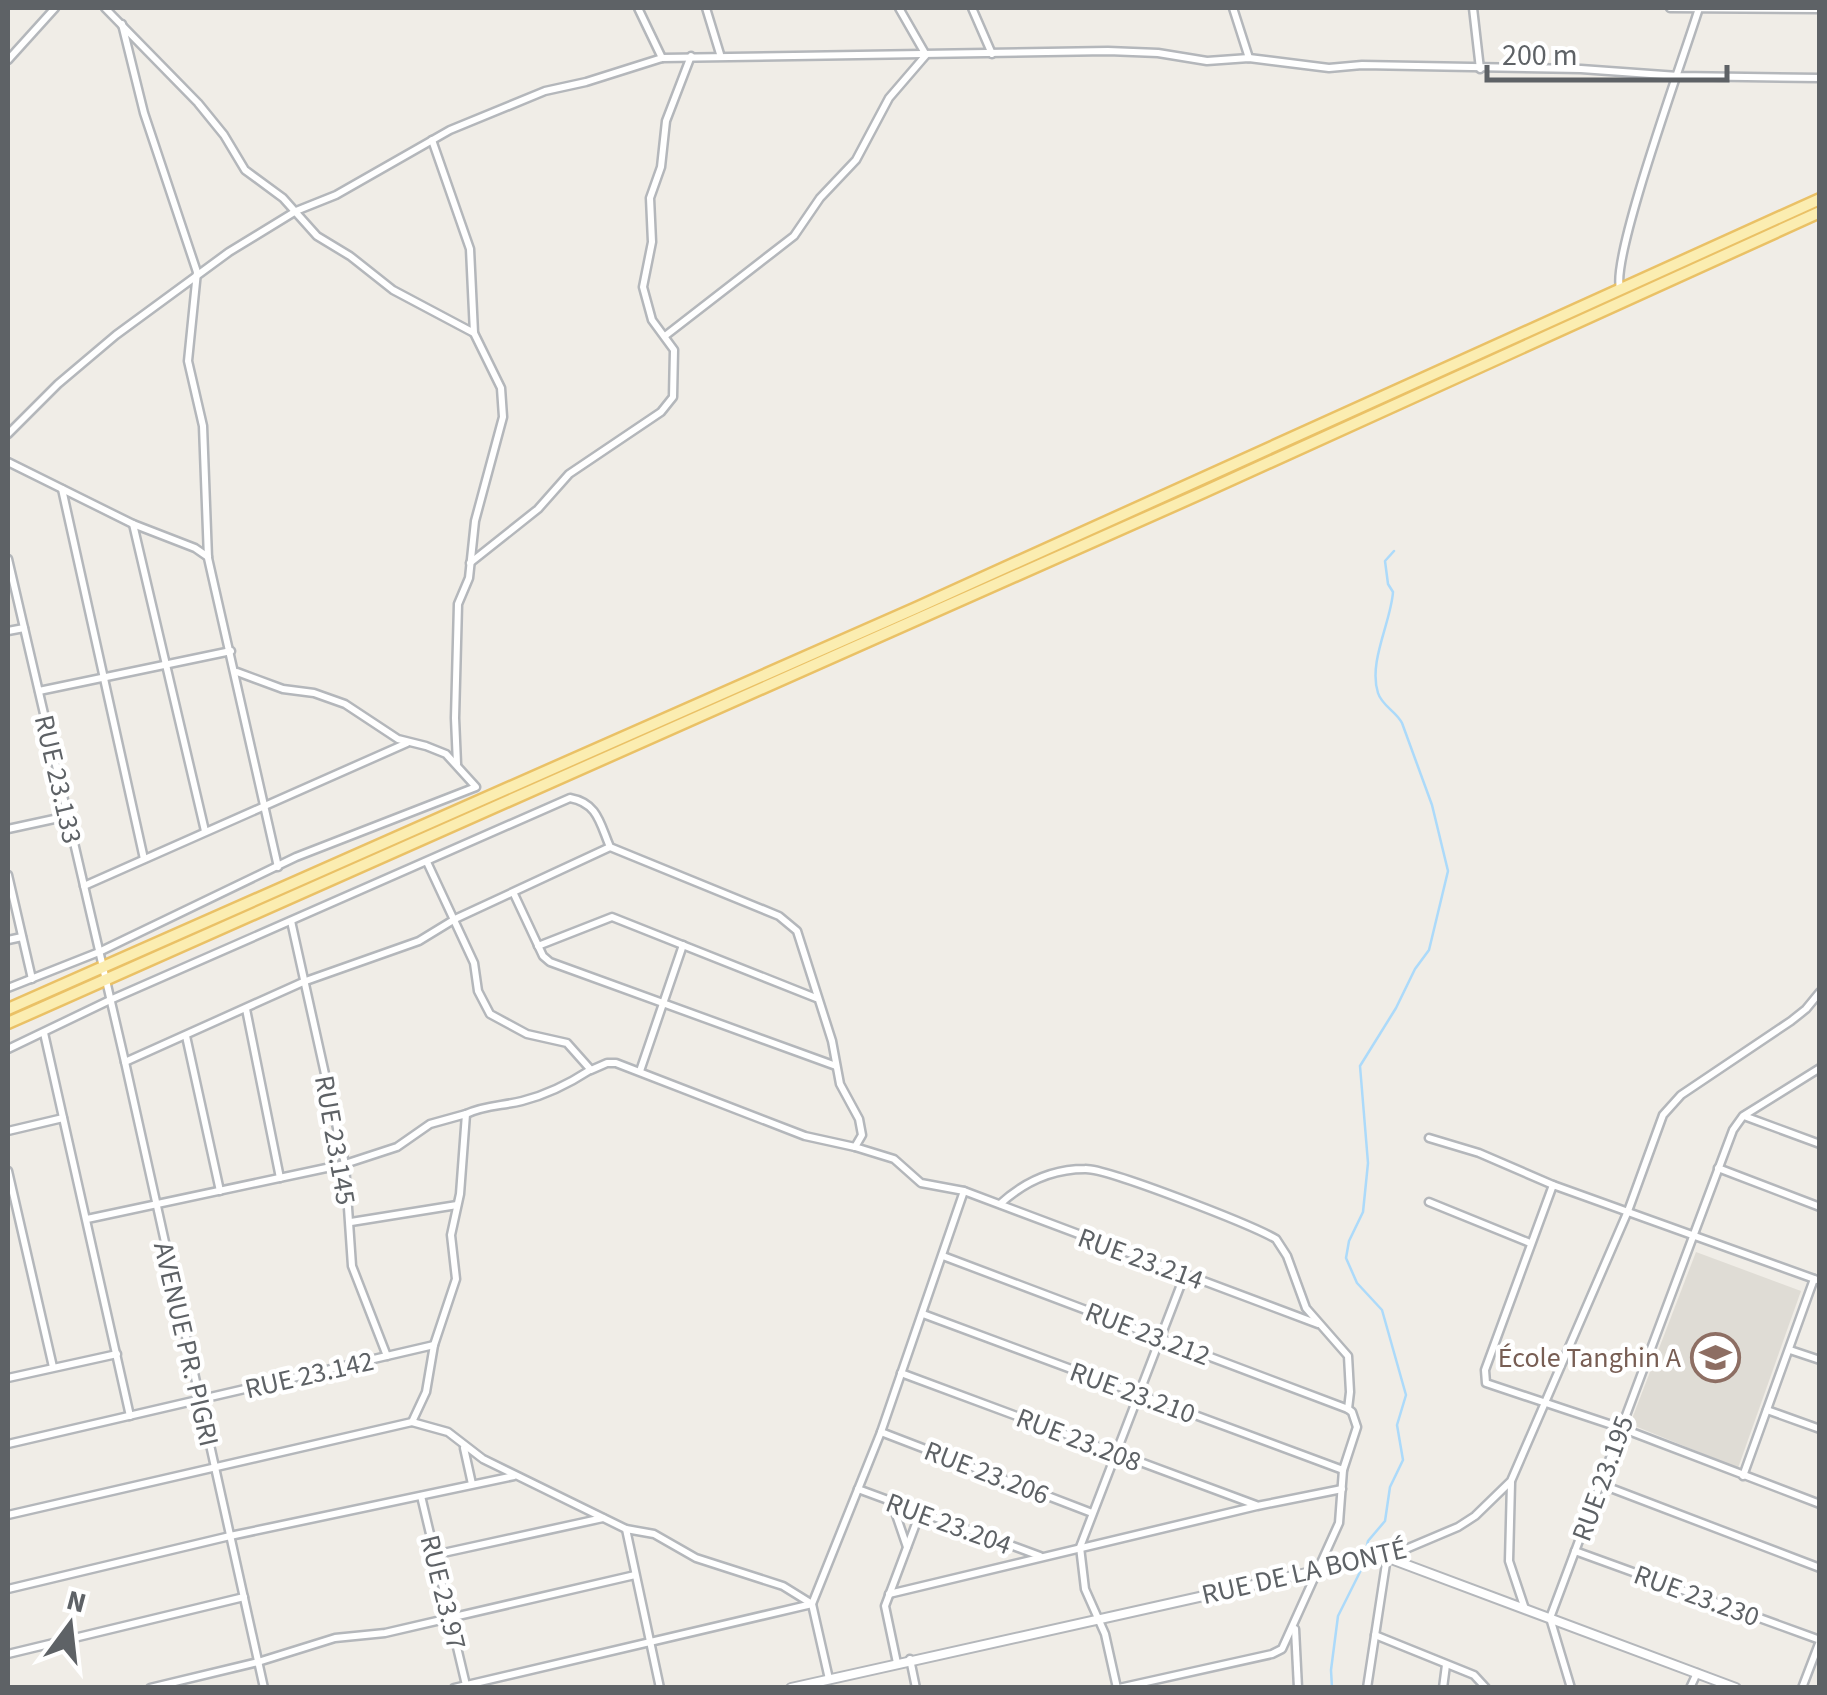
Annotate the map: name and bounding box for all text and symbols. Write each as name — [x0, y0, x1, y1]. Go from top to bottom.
scale bar — [1487, 20, 1727, 82]
text: 200 m — [1502, 34, 1578, 77]
street label: RUE 23.133 — [24, 711, 92, 847]
street label: RUE 23.145 — [304, 1072, 366, 1208]
street label: RUE 23.214 — [1072, 1218, 1209, 1300]
street label: AVENUE PR. PIGRI — [143, 1238, 229, 1450]
street label: RUE 23.212 — [1079, 1292, 1216, 1376]
school or university icon: École Tanghin A — [1690, 1331, 1742, 1383]
place label: École Tanghin A — [1498, 1338, 1682, 1378]
street label: RUE 23.142 — [241, 1341, 377, 1409]
street label: RUE 23.210 — [1064, 1352, 1201, 1434]
street label: RUE 23.208 — [1010, 1398, 1147, 1482]
street label: RUE 23.195 — [1562, 1410, 1644, 1547]
street label: RUE 23.206 — [918, 1431, 1055, 1515]
street label: RUE 23.204 — [880, 1483, 1017, 1565]
street label: RUE DE LA BONTÉ — [1198, 1529, 1411, 1615]
street label: RUE 23.97 — [409, 1531, 477, 1654]
street label: RUE 23.230 — [1628, 1555, 1765, 1637]
north arrow — [20, 1575, 120, 1675]
text: N — [62, 1580, 90, 1624]

